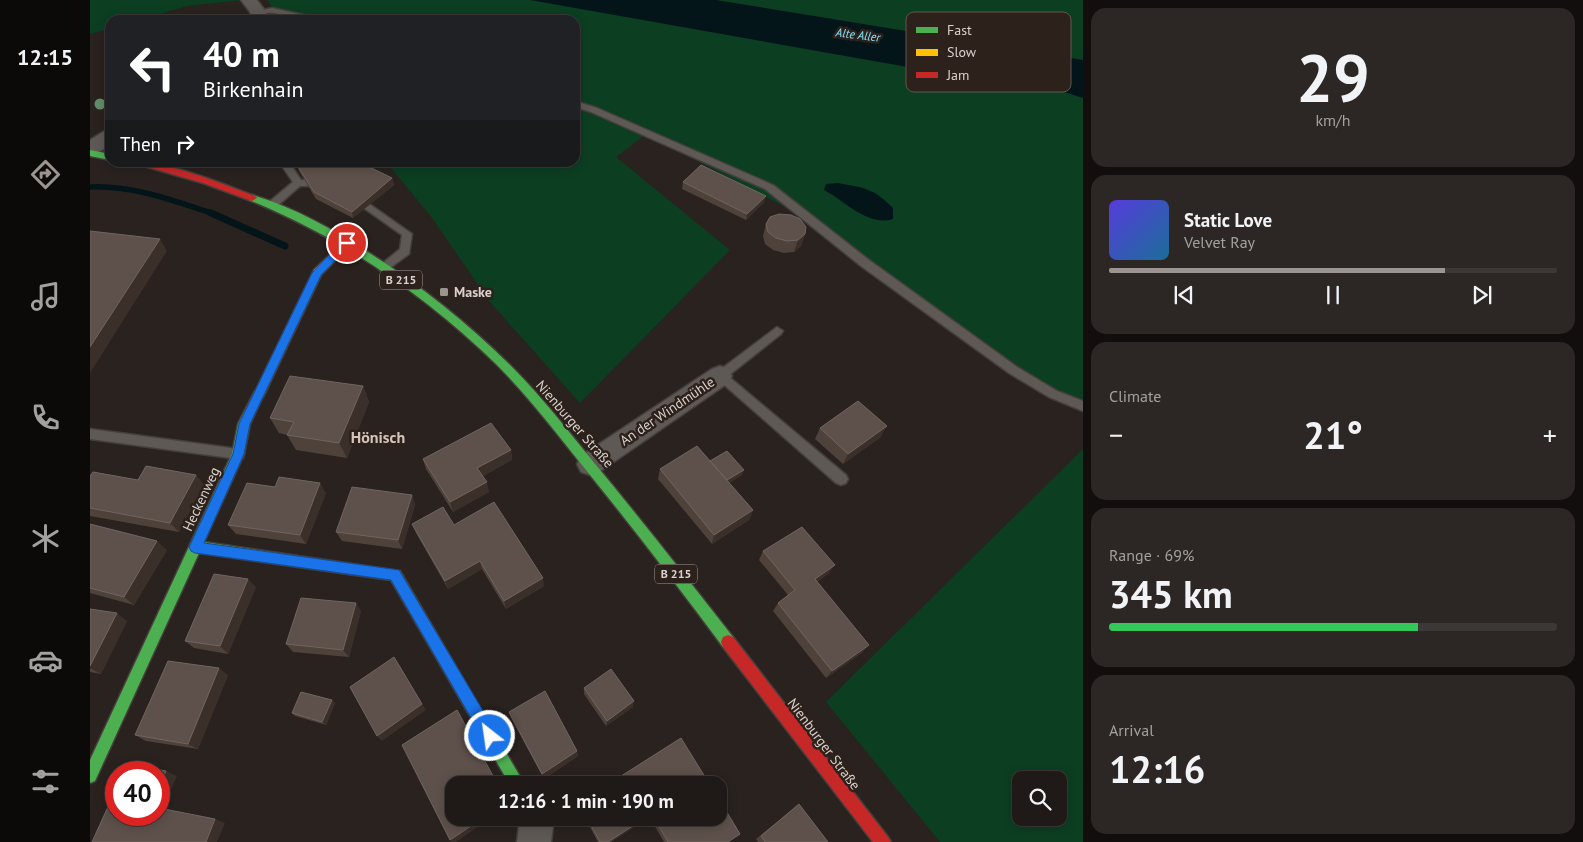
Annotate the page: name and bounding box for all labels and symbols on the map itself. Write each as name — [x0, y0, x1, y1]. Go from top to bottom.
legend — [906, 12, 1071, 92]
text: Fast — [947, 21, 972, 39]
water label: Alte Aller — [834, 24, 882, 45]
text: Slow — [947, 43, 977, 61]
text: Jam — [946, 66, 969, 84]
pin — [326, 222, 368, 264]
road number: B 215 — [380, 270, 422, 290]
place label: Maske — [454, 283, 492, 301]
marker: Maske — [438, 286, 450, 298]
street label: An der Windmühle — [616, 373, 718, 449]
street label: Nienburger Straße — [532, 376, 618, 472]
district label: Hönisch — [351, 427, 405, 447]
street label: Heckenweg — [178, 464, 224, 534]
road number: B 215 — [655, 564, 697, 584]
street label: Nienburger Straße — [784, 695, 864, 793]
position arrow — [463, 709, 515, 761]
speed limit sign: 40 — [105, 761, 170, 826]

